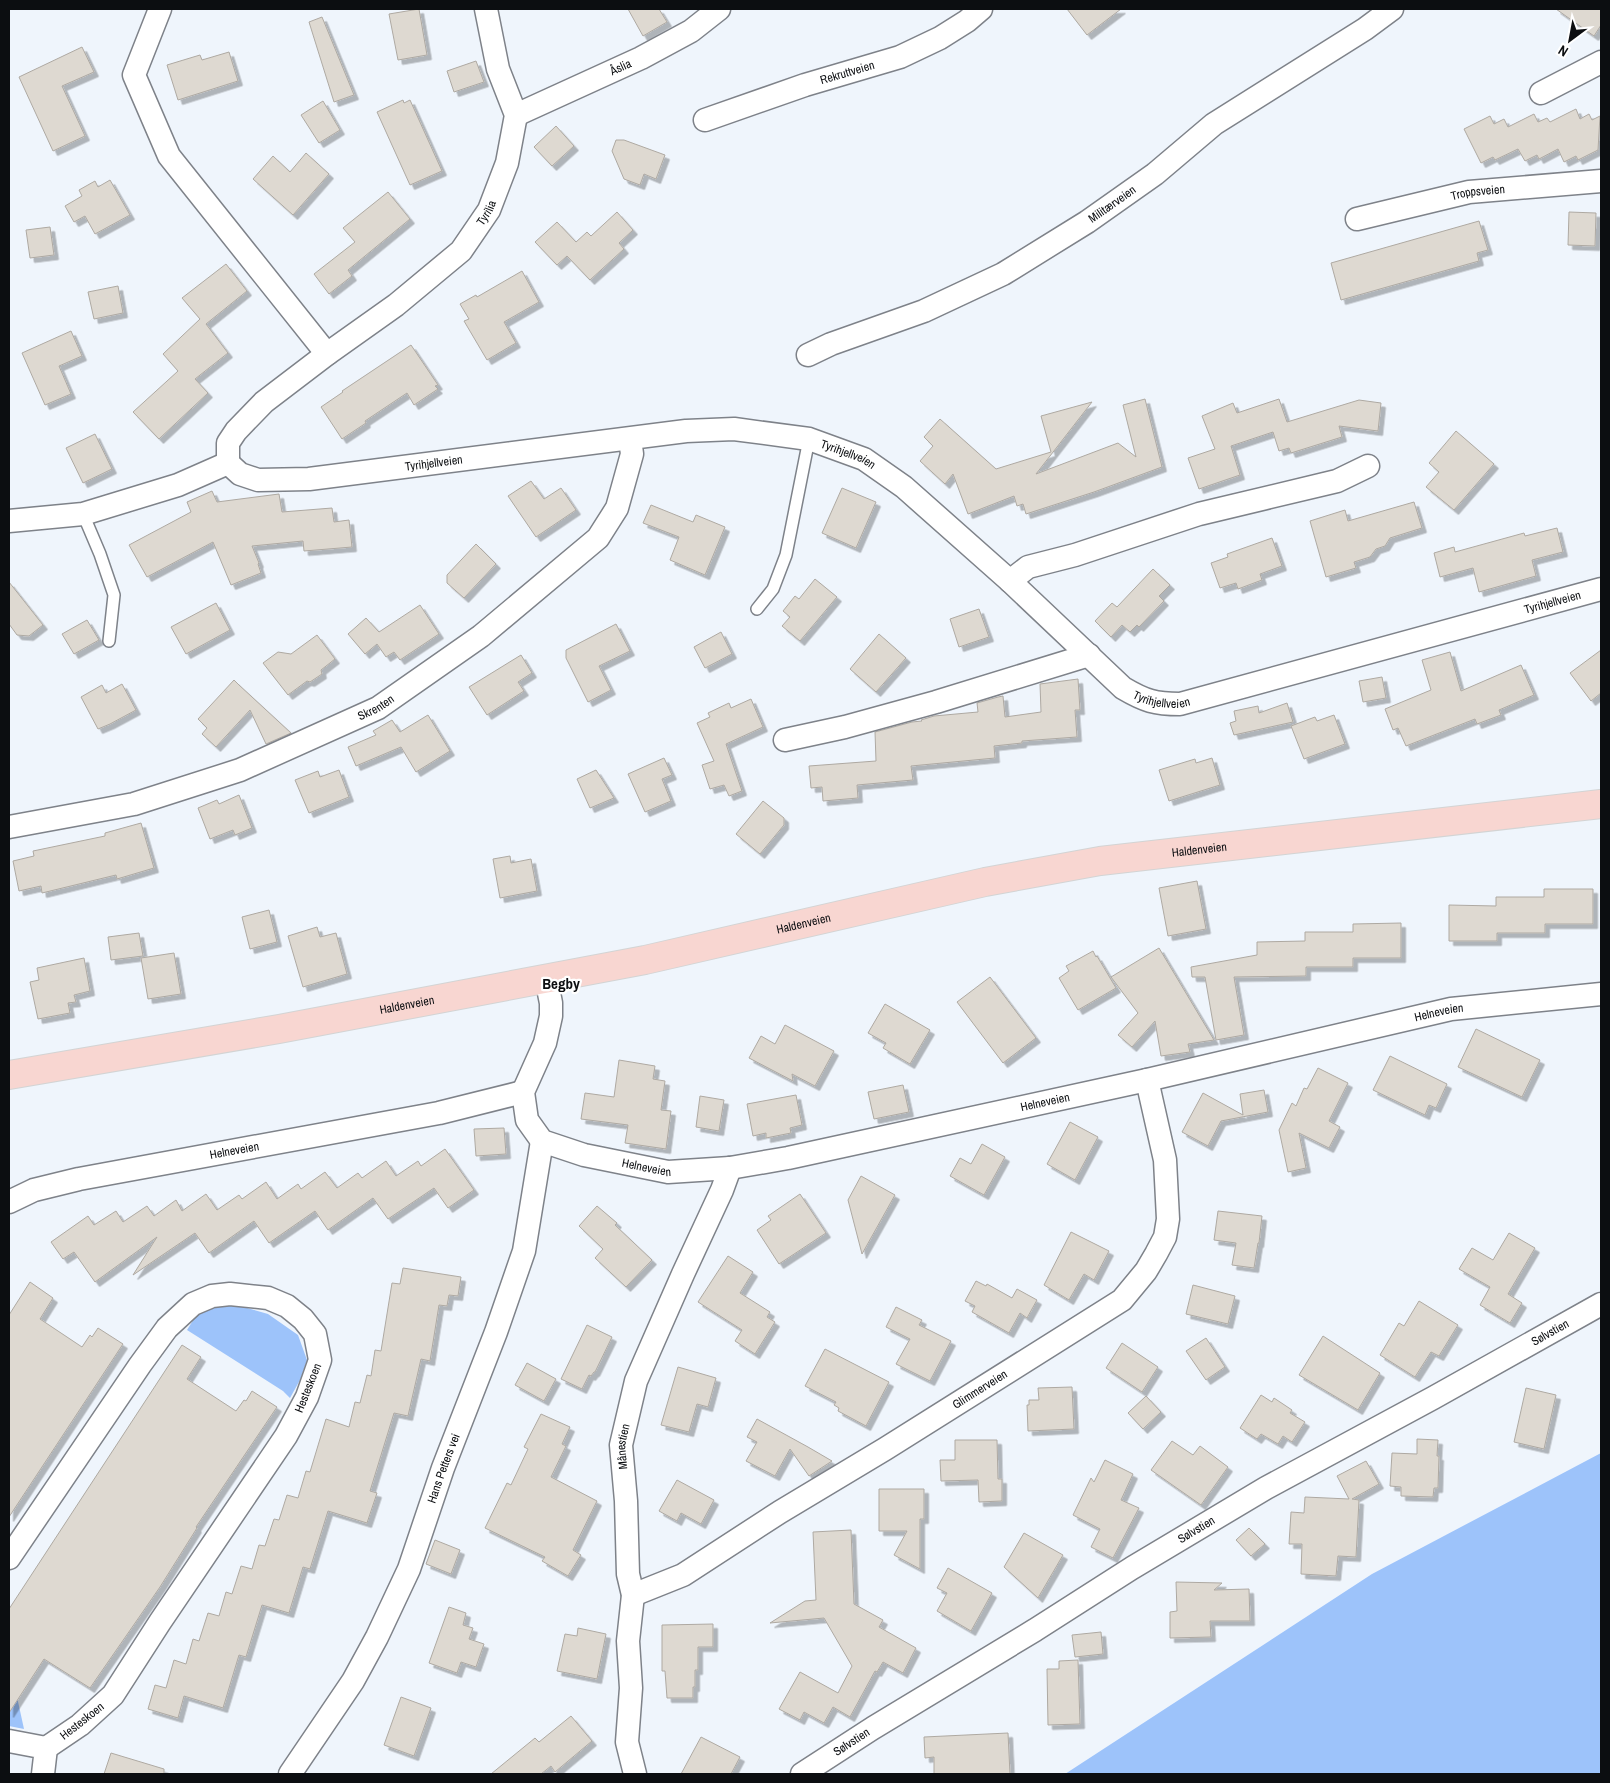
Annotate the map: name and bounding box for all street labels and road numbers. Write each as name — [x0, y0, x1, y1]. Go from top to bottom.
street label: Åslia — [606, 55, 634, 80]
street label: Rekruttveien — [818, 57, 876, 88]
street label: Troppsveien — [1449, 181, 1506, 204]
street label: Militærveien — [1085, 182, 1139, 227]
street label: Tyrilia — [473, 198, 500, 229]
street label: Tyrihjellveien — [818, 436, 879, 473]
street label: Tyrihjellveien — [404, 452, 464, 475]
street label: Tyrihjellveien — [1522, 587, 1583, 618]
street label: Tyrihjellveien — [1130, 687, 1192, 712]
street label: Skrenten — [355, 691, 397, 724]
street label: Haldenveien — [1171, 839, 1228, 861]
street label: Haldenveien — [775, 910, 832, 938]
street label: Haldenveien — [378, 992, 436, 1018]
street label: Helneveien — [1413, 1000, 1464, 1025]
street label: Helneveien — [1019, 1089, 1071, 1115]
street label: Helneveien — [208, 1138, 260, 1163]
street label: Helneveien — [620, 1155, 672, 1180]
street label: Sølvstien — [1528, 1316, 1572, 1349]
street label: Hesteskoen — [291, 1361, 325, 1415]
street label: Glimmerveien — [949, 1366, 1010, 1413]
street label: Månestien — [613, 1422, 634, 1470]
street label: Hans Petters vei — [424, 1431, 464, 1505]
street label: Sølvstien — [1175, 1512, 1218, 1547]
street label: Hesteskoen — [57, 1699, 107, 1743]
street label: Sølvstien — [830, 1724, 873, 1760]

